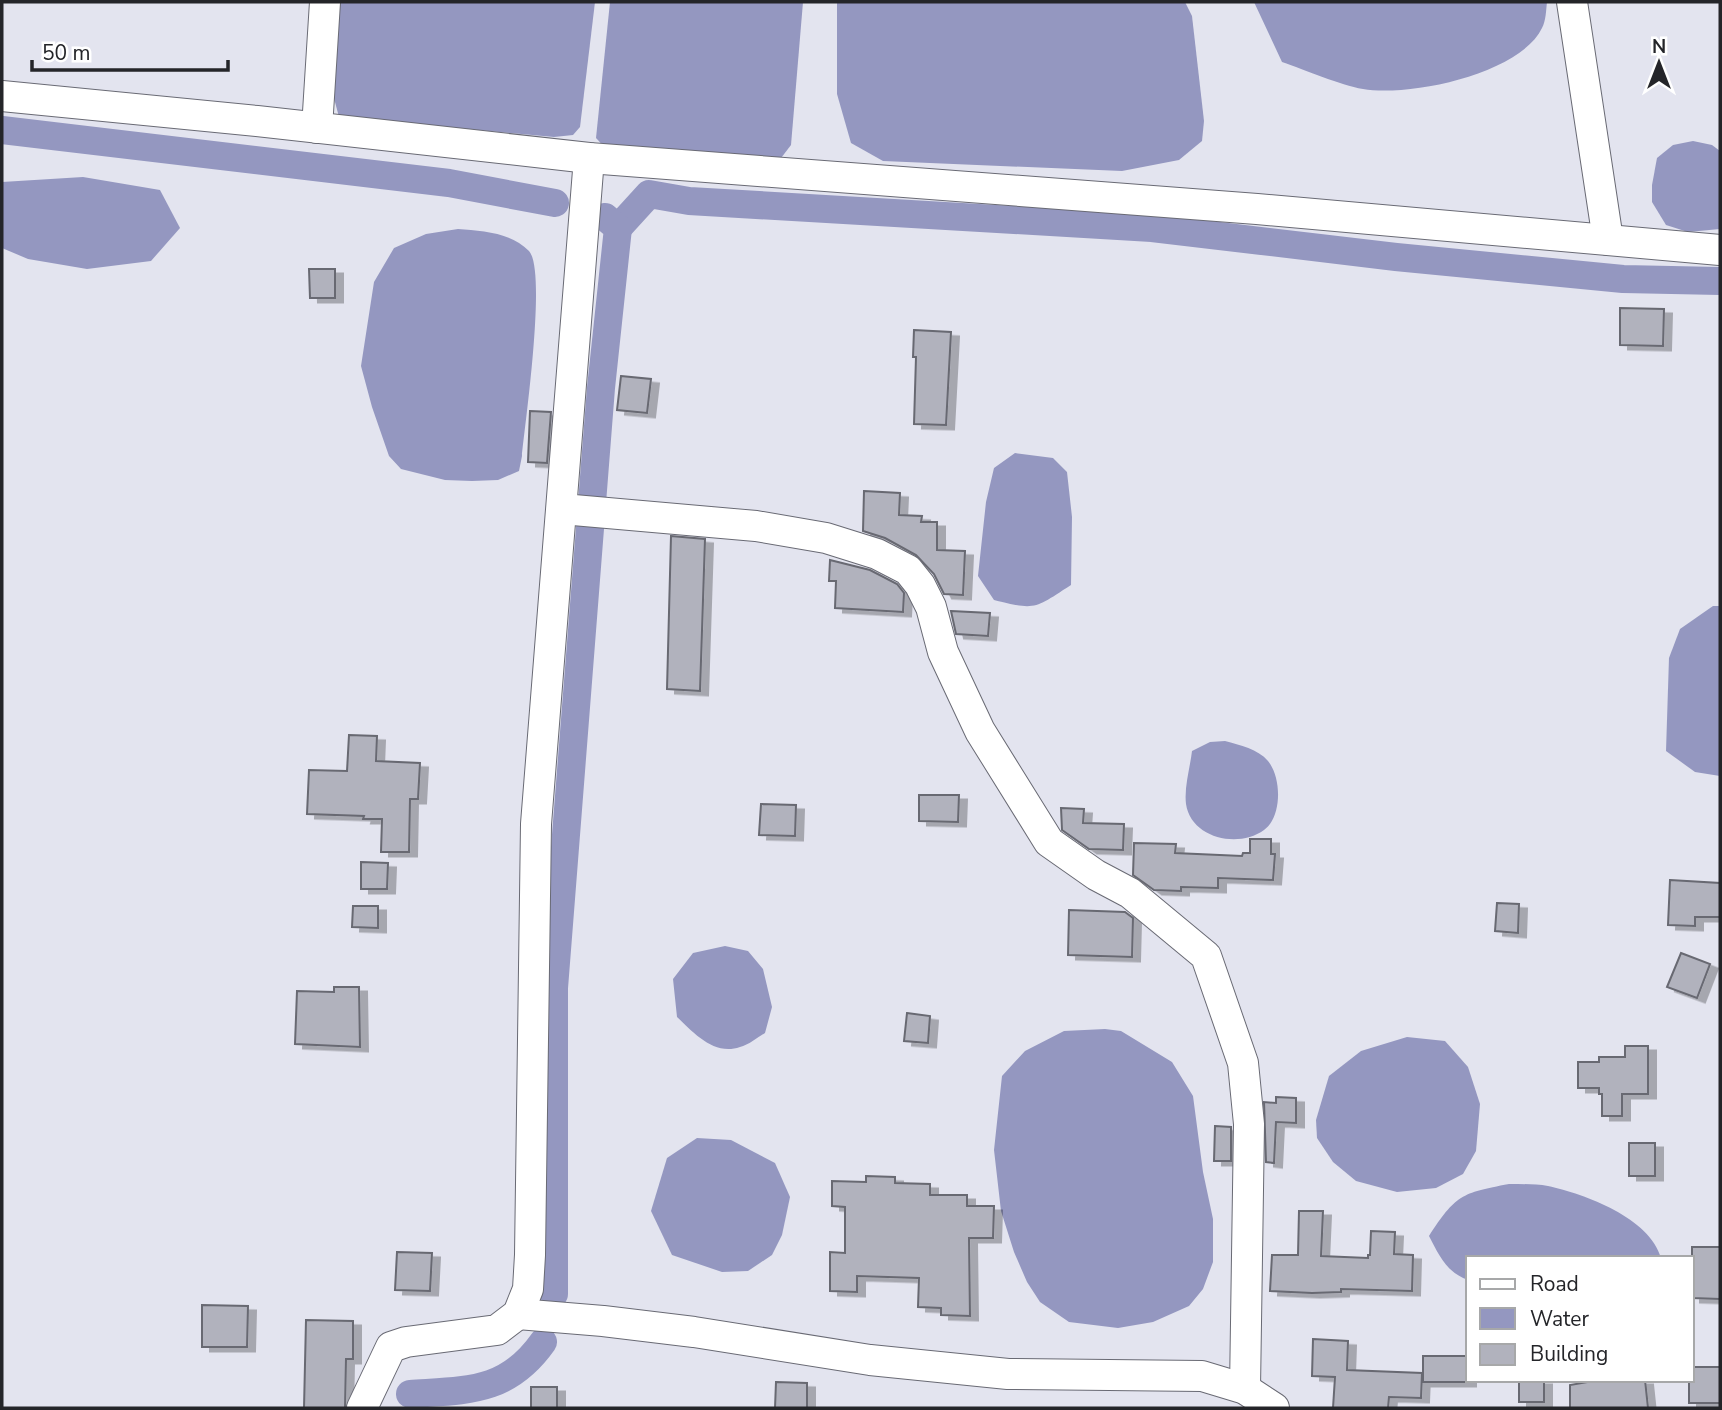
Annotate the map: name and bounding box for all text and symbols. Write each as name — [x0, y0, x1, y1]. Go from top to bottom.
scale bar — [32, 28, 228, 72]
north arrow — [1624, 28, 1694, 98]
text: N — [1652, 34, 1666, 60]
text: 50 m — [42, 39, 91, 67]
legend — [1466, 1256, 1694, 1382]
text: Road — [1530, 1270, 1579, 1298]
text: Water — [1530, 1305, 1589, 1333]
text: Building — [1530, 1340, 1608, 1368]

